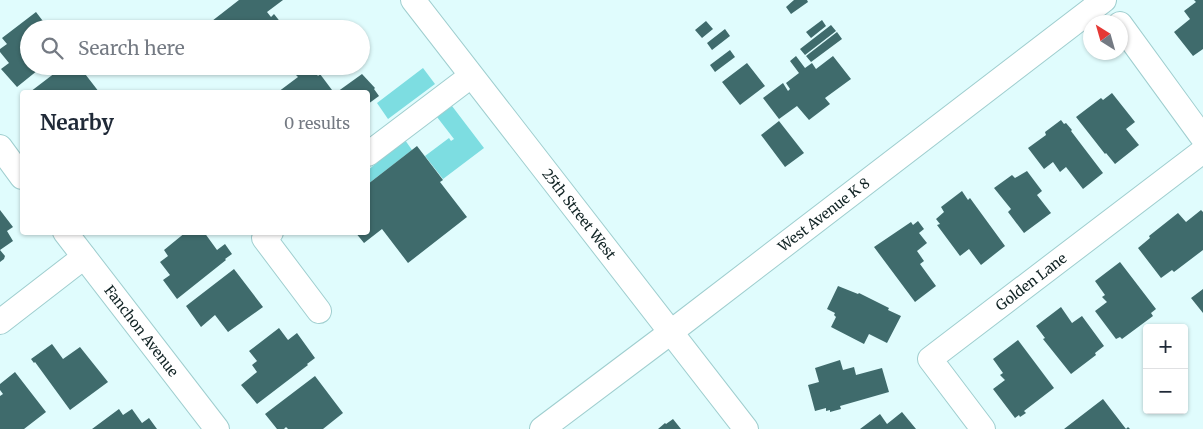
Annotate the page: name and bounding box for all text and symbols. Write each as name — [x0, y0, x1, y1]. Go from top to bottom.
north arrow — [1083, 15, 1128, 60]
search box — [20, 20, 370, 75]
icon: search — [38, 34, 66, 62]
text: Search here — [78, 36, 185, 60]
text: Nearby — [40, 109, 114, 136]
text: 0 results — [284, 113, 350, 133]
street label: 25th Street West — [538, 165, 620, 263]
street label: West Avenue K 8 — [774, 174, 873, 256]
street label: Golden Lane — [992, 249, 1070, 315]
street label: Fanchon Avenue — [100, 282, 182, 380]
map controls — [1143, 324, 1188, 414]
button: + — [1143, 324, 1188, 369]
button: − — [1143, 369, 1188, 414]

